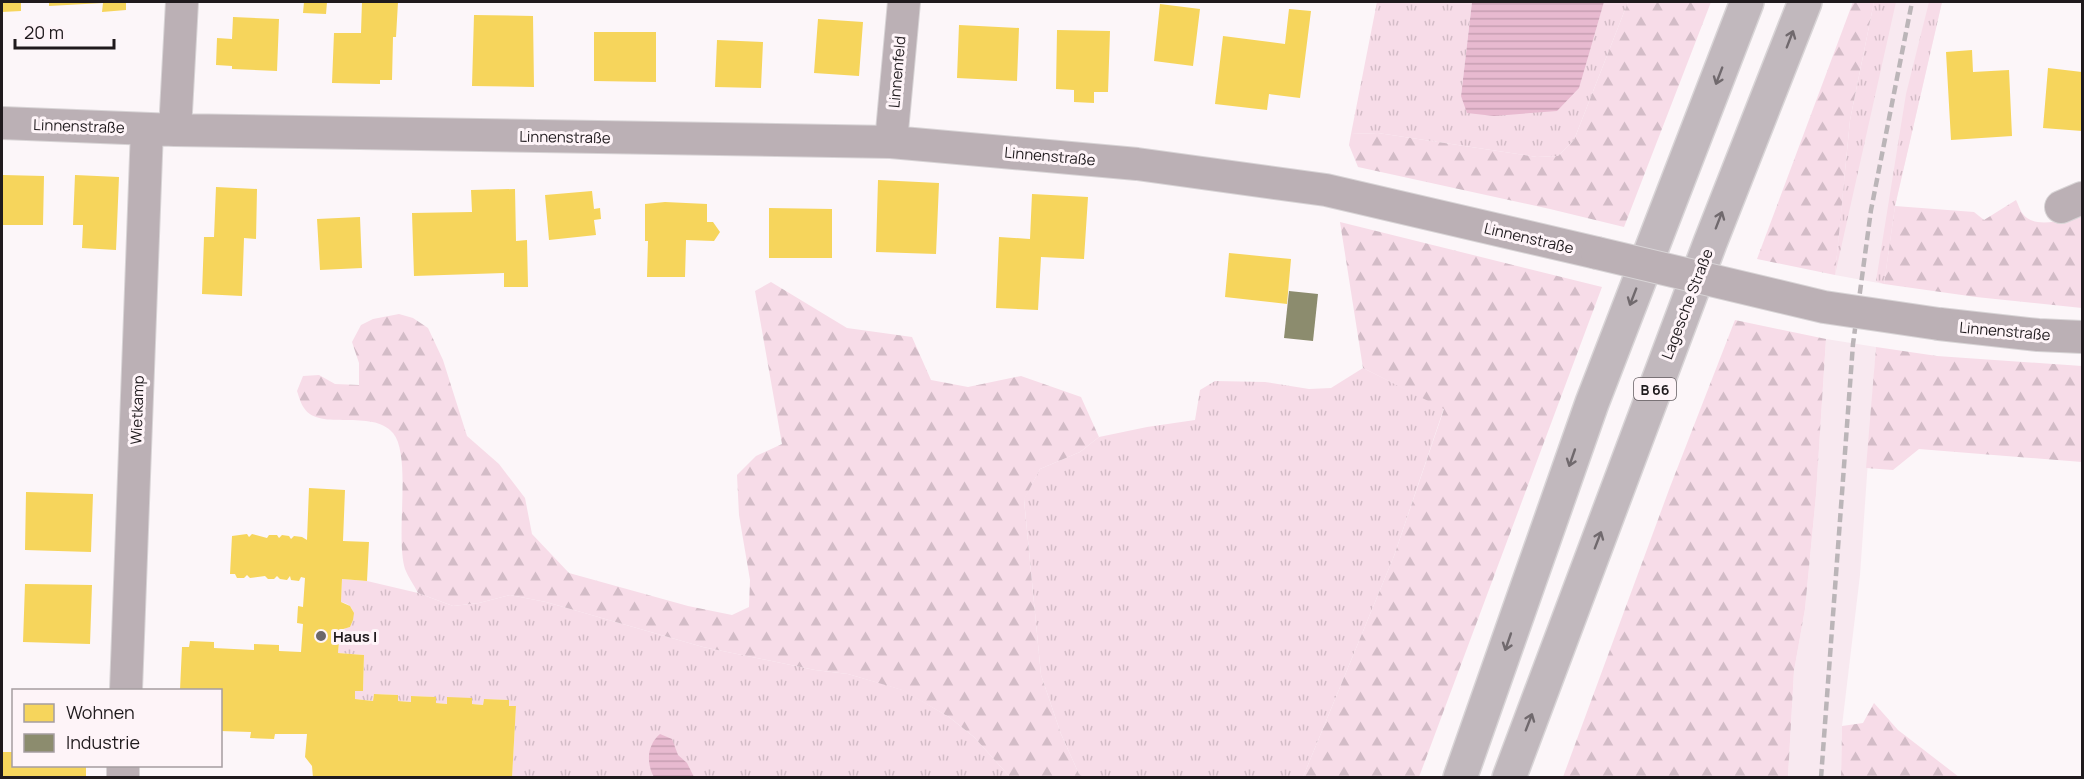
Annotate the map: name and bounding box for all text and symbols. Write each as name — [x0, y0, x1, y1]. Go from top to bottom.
scale bar — [15, 12, 114, 50]
text: 20 m — [24, 20, 64, 44]
one-way arrow — [1786, 30, 1797, 48]
street label: Linnenfeld — [883, 35, 911, 109]
one-way arrow — [1712, 66, 1723, 84]
street label: Linnenstraße — [33, 114, 125, 138]
street label: Linnenstraße — [519, 126, 611, 148]
street label: Linnenstraße — [1004, 142, 1097, 170]
one-way arrow — [1714, 211, 1725, 230]
street label: Linnenstraße — [1482, 217, 1576, 259]
street label: Lagesche Straße — [1656, 245, 1718, 362]
one-way arrow — [1627, 287, 1638, 305]
street label: Linnenstraße — [1959, 317, 2052, 345]
street label: Wietkamp — [125, 375, 149, 445]
road number: B 66 — [1634, 378, 1676, 400]
one-way arrow — [1566, 448, 1577, 467]
one-way arrow — [1593, 531, 1604, 550]
place label: Haus I — [333, 626, 377, 647]
marker: Haus I — [314, 629, 328, 643]
one-way arrow — [1501, 632, 1512, 651]
legend — [12, 689, 222, 767]
text: Wohnen — [66, 700, 135, 724]
one-way arrow — [1524, 714, 1535, 732]
text: Industrie — [66, 730, 140, 754]

